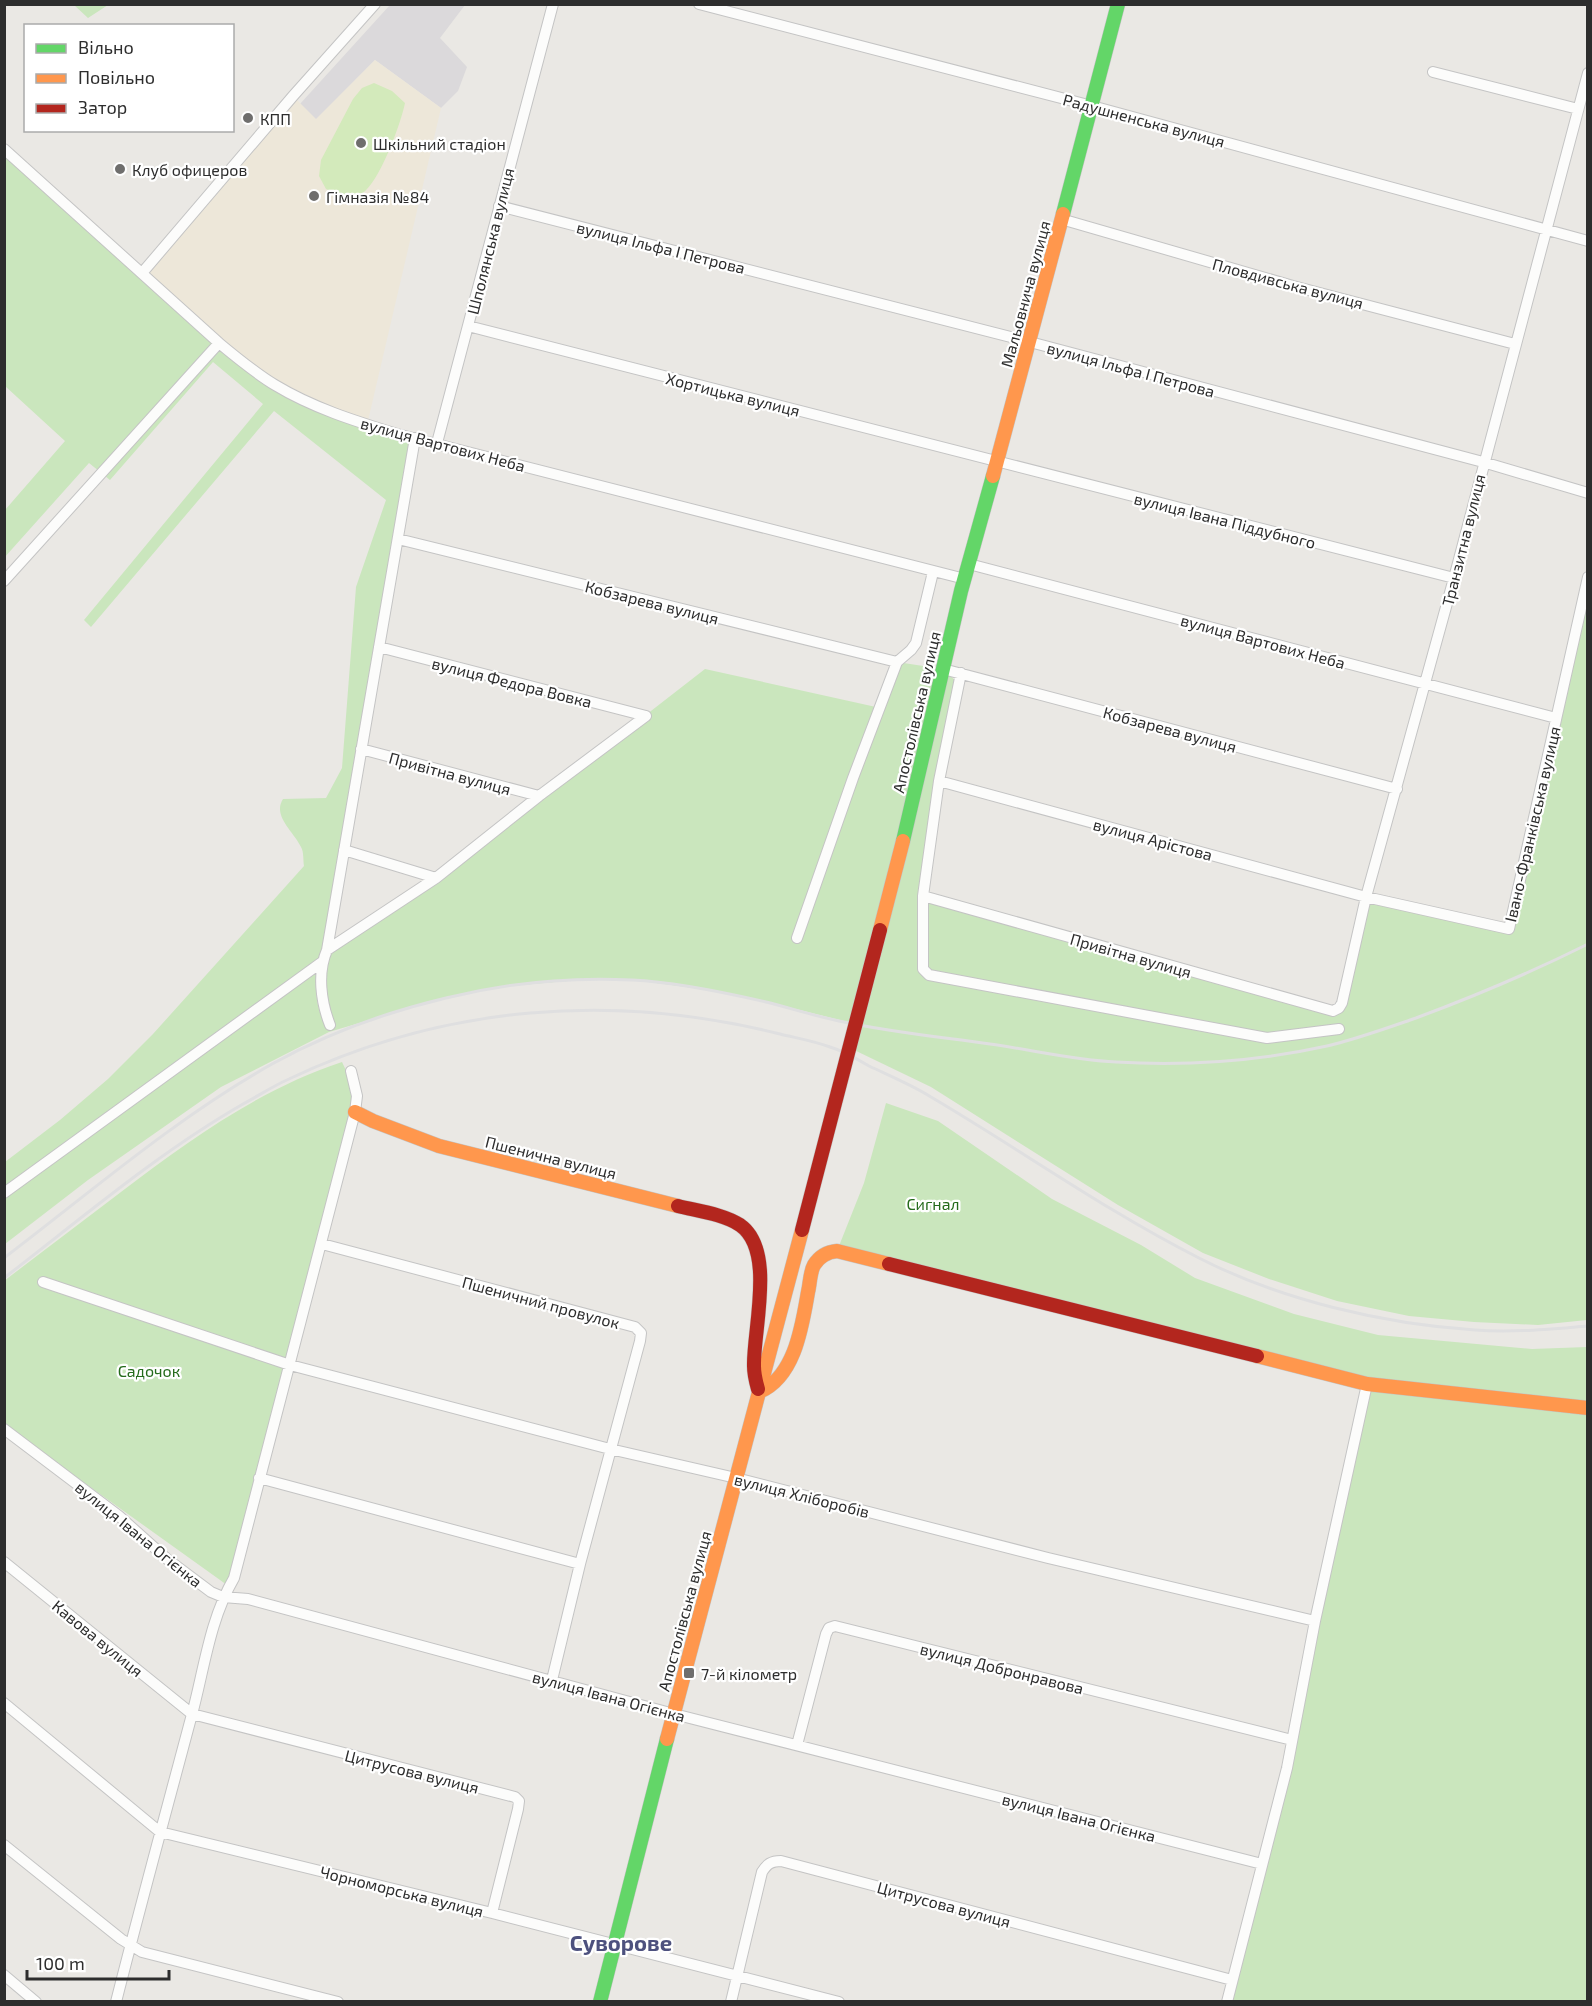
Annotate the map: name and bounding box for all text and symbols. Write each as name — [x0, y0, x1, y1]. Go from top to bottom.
legend — [24, 24, 234, 132]
text: Вільно — [78, 36, 134, 58]
text: Повільно — [78, 66, 155, 88]
street label: Радушненська вулиця — [1061, 89, 1227, 152]
text: Затор — [78, 96, 127, 118]
place label: КПП — [260, 109, 291, 128]
marker: КПП — [241, 111, 255, 125]
place label: Шкільний стадіон — [373, 134, 506, 153]
marker: Шкільний стадіон — [354, 136, 368, 150]
place label: Клуб офицеров — [132, 160, 247, 180]
marker: Клуб офицеров — [113, 162, 127, 176]
street label: Шполянська вулиця — [463, 166, 518, 317]
place label: Гімназія №84 — [326, 187, 429, 206]
marker: Гімназія №84 — [307, 189, 321, 203]
street label: вулиця Ільфа І Петрова — [575, 217, 747, 278]
street label: Мальовнича вулиця — [996, 219, 1055, 370]
street label: Пловдивська вулиця — [1210, 254, 1366, 313]
street label: вулиця Ільфа І Петрова — [1045, 337, 1217, 402]
street label: Хортицька вулиця — [664, 368, 802, 421]
street label: вулиця Вартових Неба — [358, 413, 527, 476]
street label: Транзитна вулиця — [1437, 472, 1490, 608]
street label: вулиця Івана Піддубного — [1132, 488, 1318, 553]
street label: Кобзарева вулиця — [583, 576, 721, 629]
street label: вулиця Вартових Неба — [1178, 610, 1347, 673]
street label: Апостолівська вулиця — [888, 629, 945, 795]
street label: вулиця Федора Вовка — [430, 653, 594, 712]
street label: Кобзарева вулиця — [1101, 702, 1239, 757]
street label: Івано-Франківська вулиця — [1500, 724, 1565, 924]
street label: Привітна вулиця — [387, 748, 513, 799]
street label: вулиця Арістова — [1091, 814, 1215, 865]
street label: Привітна вулиця — [1068, 929, 1194, 982]
street label: Пшенична вулиця — [483, 1132, 619, 1183]
park label: Сигнал — [906, 1194, 960, 1213]
street label: Пшеничний провулок — [460, 1272, 622, 1333]
park label: Садочок — [118, 1361, 181, 1380]
street label: вулиця Хліборобів — [732, 1469, 872, 1522]
street label: вулиця Івана Огієнка — [71, 1477, 206, 1592]
street label: Апостолівська вулиця — [653, 1529, 716, 1693]
street label: Кавова вулиця — [48, 1596, 147, 1681]
street label: вулиця Добронравова — [918, 1638, 1086, 1698]
place label: 7-й кілометр — [701, 1664, 797, 1683]
street label: вулиця Івана Огієнка — [530, 1666, 687, 1727]
marker: 7-й кілометр — [682, 1666, 696, 1680]
street label: Цитрусова вулиця — [343, 1745, 481, 1798]
street label: вулиця Івана Огієнка — [1000, 1789, 1158, 1846]
street label: Чорноморська вулиця — [318, 1861, 486, 1921]
street label: Цитрусова вулиця — [875, 1877, 1013, 1932]
district label: Суворове — [570, 1929, 672, 1955]
scale bar — [27, 1943, 170, 1981]
text: 100 m — [36, 1952, 85, 1974]

